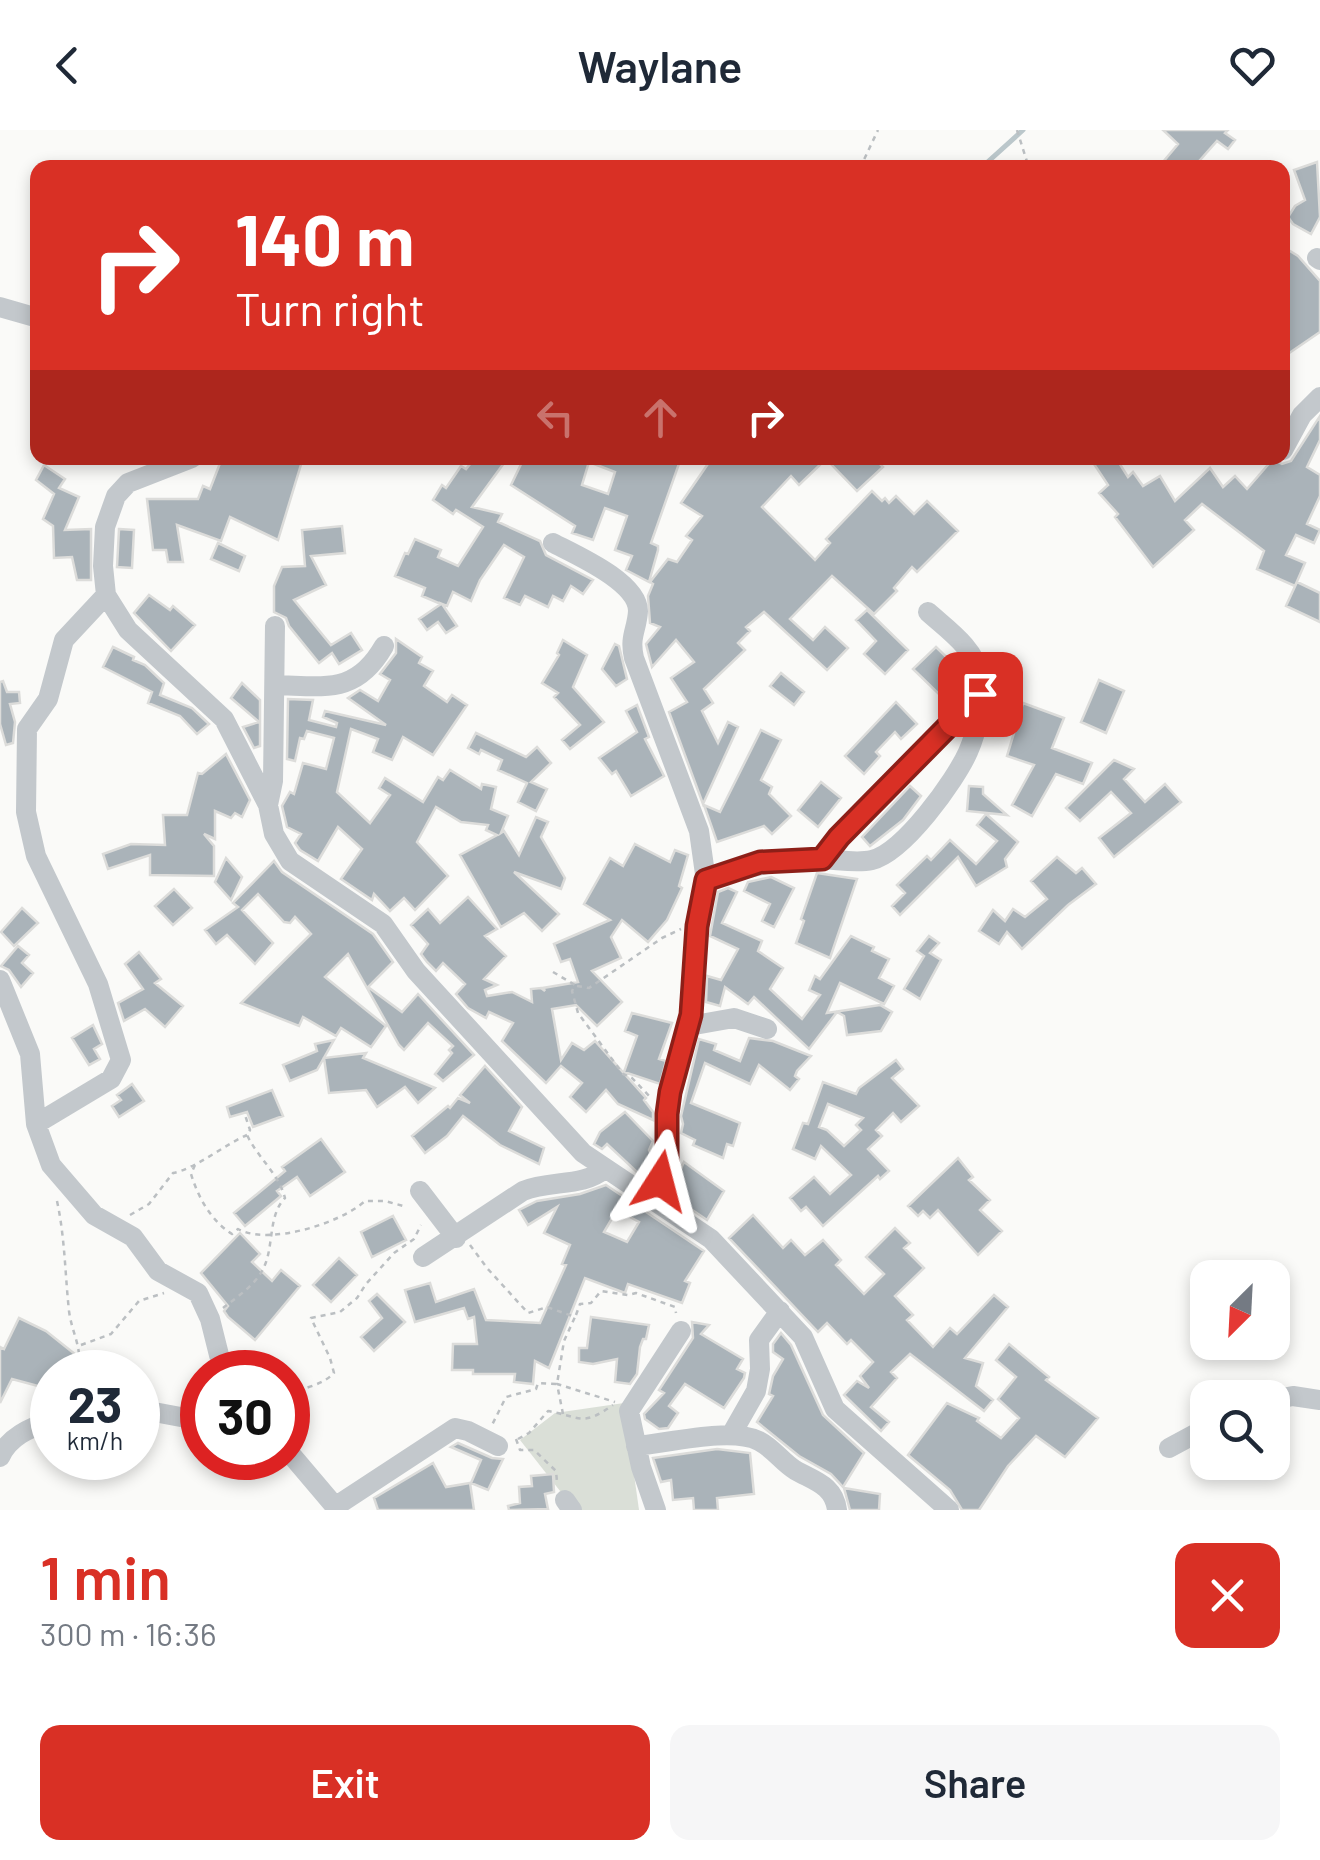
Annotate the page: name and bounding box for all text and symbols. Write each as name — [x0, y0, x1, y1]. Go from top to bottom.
icon: back — [40, 38, 95, 93]
text: Waylane — [578, 38, 742, 92]
icon: heart — [1225, 38, 1280, 93]
text: 140 m — [235, 196, 414, 280]
icon: right — [70, 200, 200, 330]
text: Turn right — [235, 281, 425, 335]
icon: left — [528, 390, 583, 445]
icon: ahead — [633, 390, 688, 445]
icon: right — [738, 390, 793, 445]
pin — [938, 652, 1023, 737]
icon: arrive — [953, 667, 1008, 722]
position arrow — [608, 1129, 712, 1233]
north arrow — [1190, 1260, 1290, 1360]
map controls — [1190, 1260, 1290, 1480]
speed limit sign: 30 — [180, 1350, 310, 1480]
text: 23 — [68, 1373, 122, 1433]
button: search — [1190, 1380, 1290, 1480]
text: km/h — [67, 1425, 123, 1455]
text: 1 min — [40, 1540, 171, 1612]
button: close — [1175, 1543, 1280, 1648]
text: 300 m · 16:36 — [40, 1614, 217, 1652]
button: Exit — [40, 1725, 650, 1840]
button: Share — [670, 1725, 1280, 1840]

